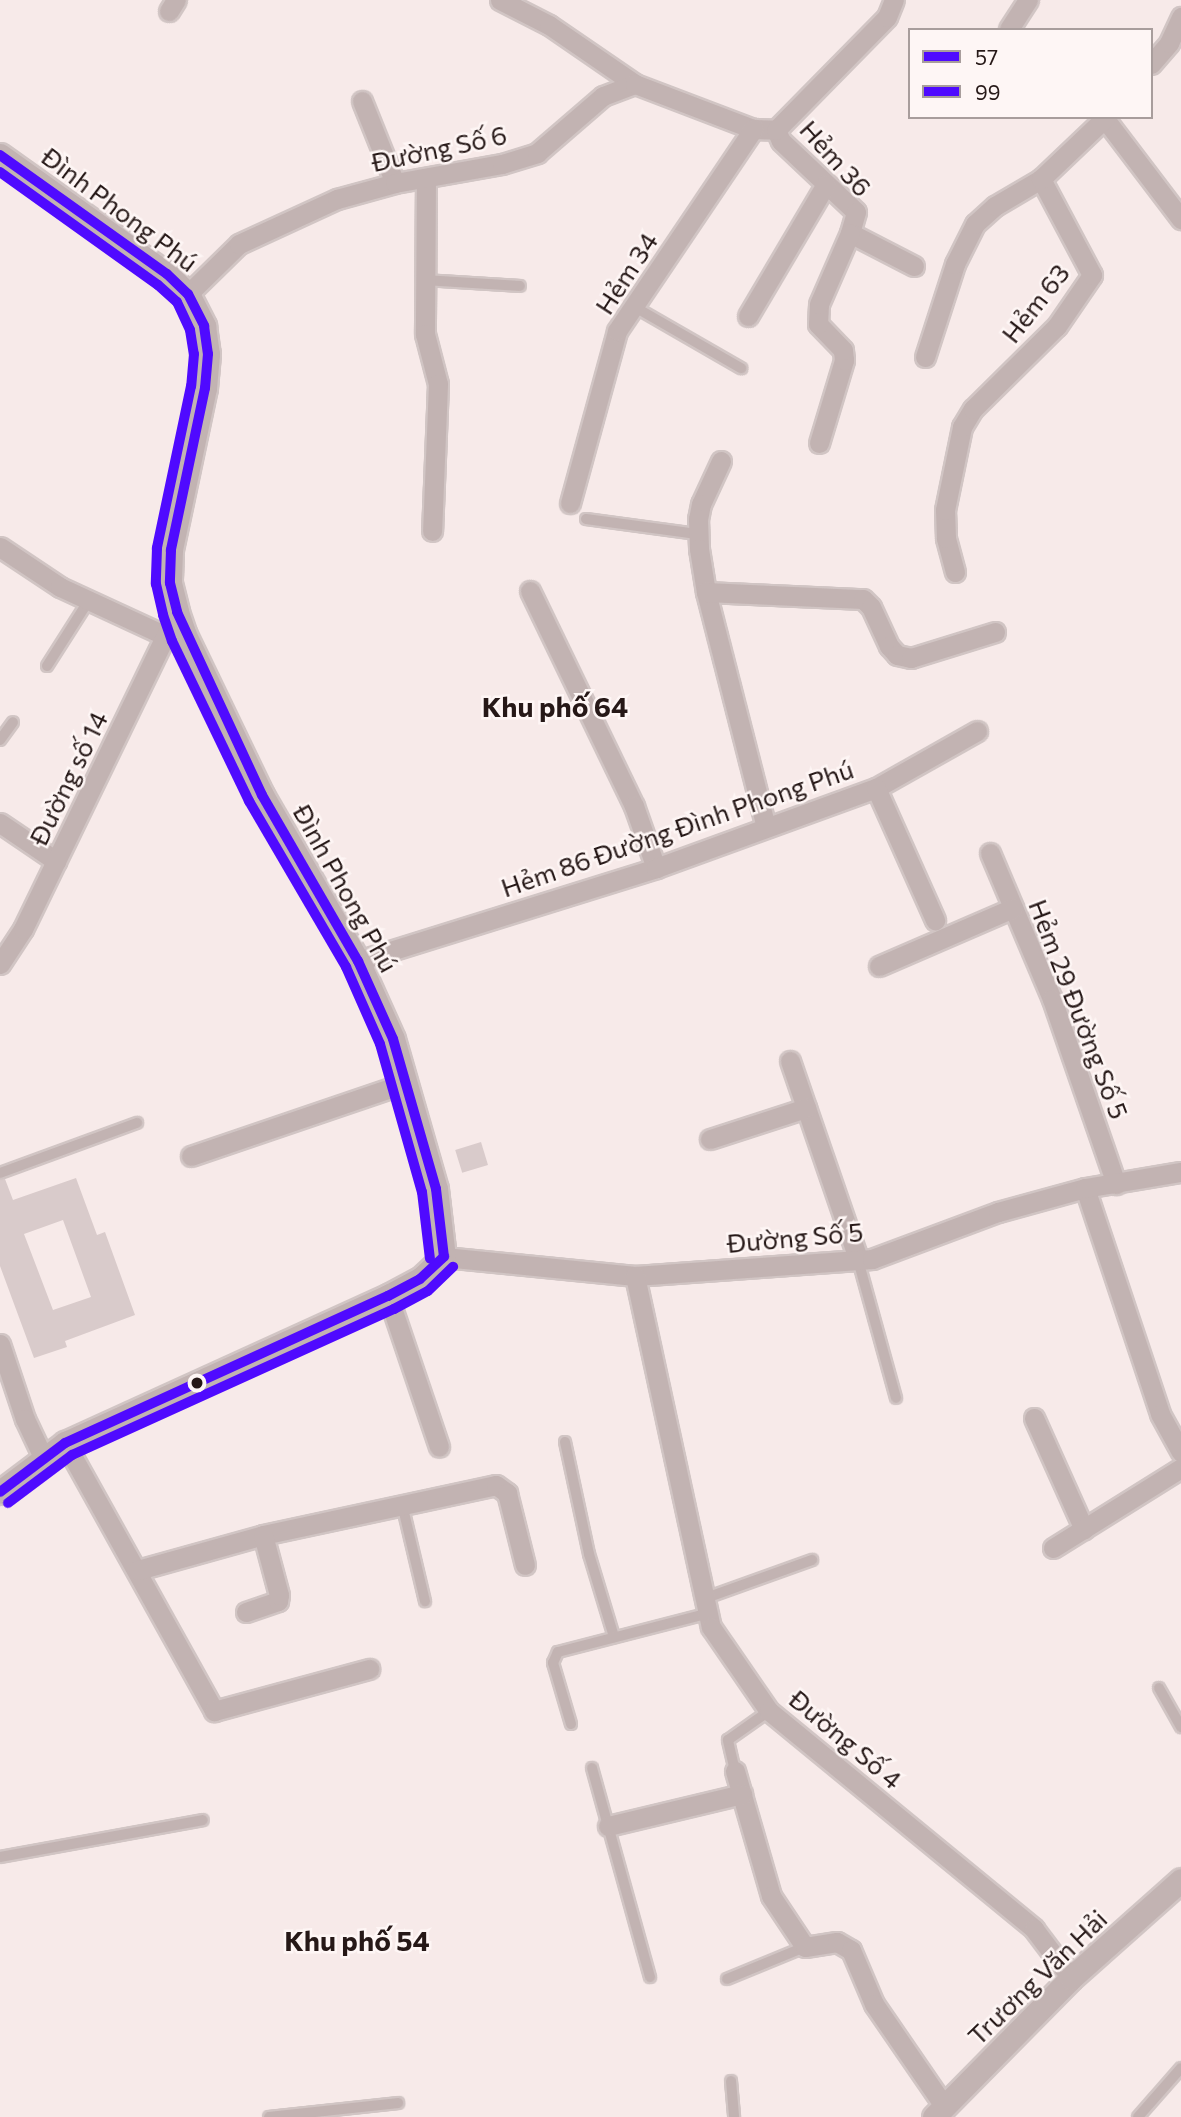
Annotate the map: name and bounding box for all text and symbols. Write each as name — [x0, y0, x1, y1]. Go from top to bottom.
legend — [908, 28, 1153, 119]
text: 57 — [975, 44, 998, 69]
text: 99 — [975, 79, 1001, 104]
street label: Hẻm 36 — [794, 114, 878, 202]
street label: Đường Số 6 — [368, 118, 510, 178]
street label: Đình Phong Phú — [36, 140, 204, 278]
street label: Hẻm 34 — [588, 226, 664, 320]
street label: Hẻm 63 — [995, 257, 1075, 349]
district label: Khu phố 64 — [482, 689, 628, 723]
street label: Đường số 14 — [22, 706, 114, 850]
street label: Hẻm 86 Đường Đình Phong Phú — [497, 753, 857, 903]
street label: Đình Phong Phú — [287, 799, 405, 977]
street label: Hẻm 29 Đường Số 5 — [1023, 895, 1135, 1123]
street label: Đường Số 5 — [726, 1216, 864, 1258]
unlabelled marker — [190, 1376, 204, 1390]
street label: Đường Số 4 — [783, 1683, 909, 1795]
street label: Trương Văn Hải — [961, 1903, 1113, 2051]
district label: Khu phố 54 — [284, 1923, 430, 1957]

